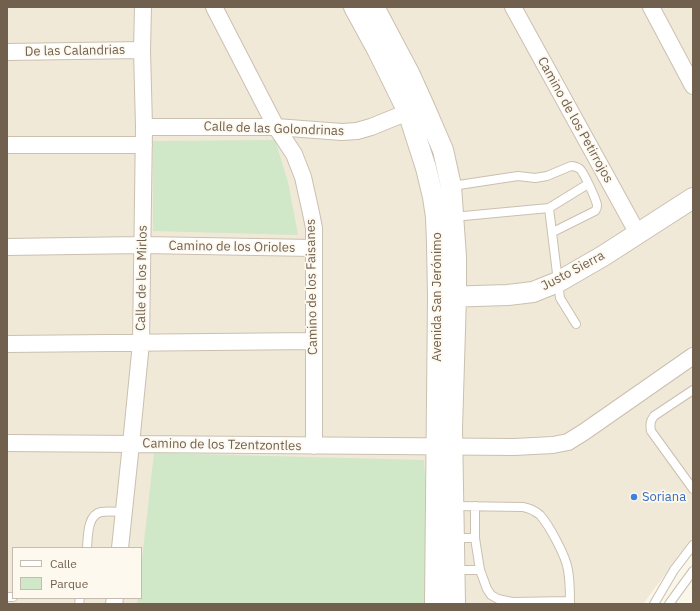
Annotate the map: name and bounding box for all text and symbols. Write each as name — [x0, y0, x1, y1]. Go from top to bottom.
street label: De las Calandrias — [25, 42, 125, 60]
street label: Camino de los Petirrojos — [534, 54, 616, 186]
street label: Calle de las Golondrinas — [203, 119, 345, 139]
street label: Camino de los Faisanes — [303, 219, 321, 355]
street label: Calle de los Mirlos — [133, 225, 151, 331]
street label: Avenida San Jerónimo — [429, 232, 445, 362]
street label: Camino de los Orioles — [168, 238, 296, 256]
street label: Justo Sierra — [539, 248, 607, 294]
street label: Camino de los Tzentzontles — [142, 436, 302, 454]
place label: Soriana — [642, 489, 686, 505]
marker: Soriana — [629, 492, 639, 502]
legend — [12, 547, 142, 599]
text: Calle — [50, 556, 77, 571]
text: Parque — [50, 576, 88, 591]

